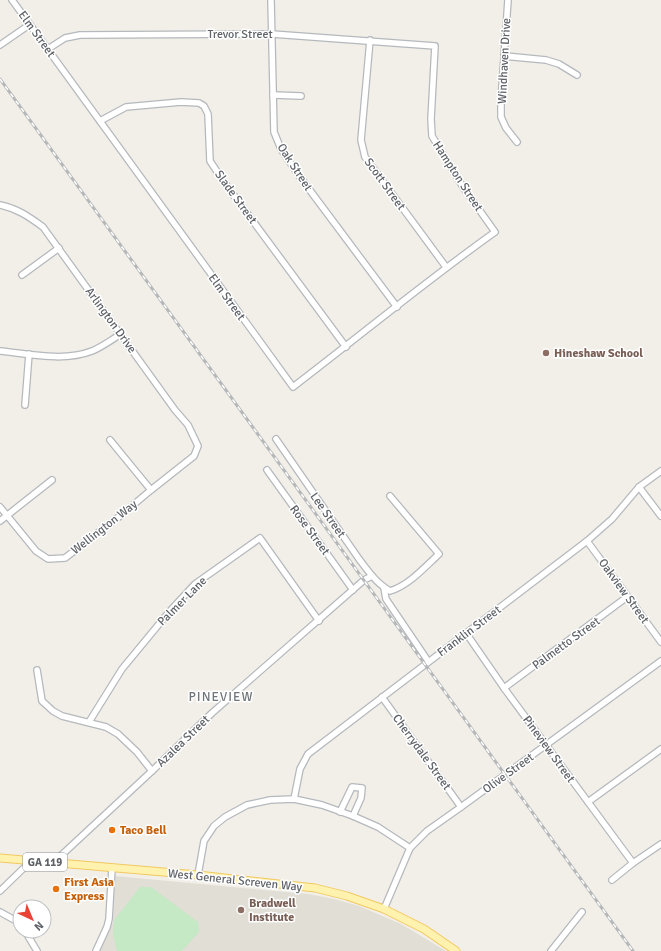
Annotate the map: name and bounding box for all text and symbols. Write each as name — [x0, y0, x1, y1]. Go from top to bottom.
street label: Elm Street — [15, 8, 58, 60]
street label: Windhaven Drive — [495, 18, 514, 104]
street label: Trevor Street — [207, 27, 273, 42]
street label: Hampton Street — [429, 138, 486, 214]
street label: Oak Street — [274, 141, 316, 194]
street label: Scott Street — [361, 155, 409, 213]
street label: Slade Street — [211, 168, 260, 227]
street label: Elm Street — [205, 271, 248, 323]
street label: Arlington Drive — [82, 284, 140, 356]
place label: Hineshaw School — [554, 346, 643, 361]
marker: Hineshaw School — [541, 348, 551, 358]
street label: Lee Street — [307, 490, 349, 541]
street label: Wellington Way — [68, 497, 141, 558]
street label: Rose Street — [286, 502, 333, 558]
street label: Oakview Street — [595, 556, 652, 627]
street label: Palmer Lane — [155, 574, 210, 629]
street label: Franklin Street — [434, 603, 504, 660]
street label: Palmetto Street — [529, 614, 603, 673]
district label: PINEVIEW — [188, 689, 254, 705]
street label: Cherrydale Street — [389, 711, 454, 793]
street label: Azalea Street — [154, 712, 213, 770]
street label: Pineview Street — [519, 713, 578, 786]
street label: Olive Street — [480, 750, 537, 797]
place label: Taco Bell — [120, 823, 167, 838]
marker: Taco Bell — [107, 825, 117, 835]
road number: GA 119 — [23, 853, 67, 871]
street label: West General Screven Way — [167, 866, 303, 895]
place label: First Asia Express — [64, 875, 114, 904]
marker: First Asia Express — [51, 884, 61, 894]
place label: Bradwell Institute — [249, 896, 296, 925]
north arrow — [12, 899, 52, 939]
marker: Bradwell Institute — [236, 905, 246, 915]
text: N — [31, 918, 46, 933]

